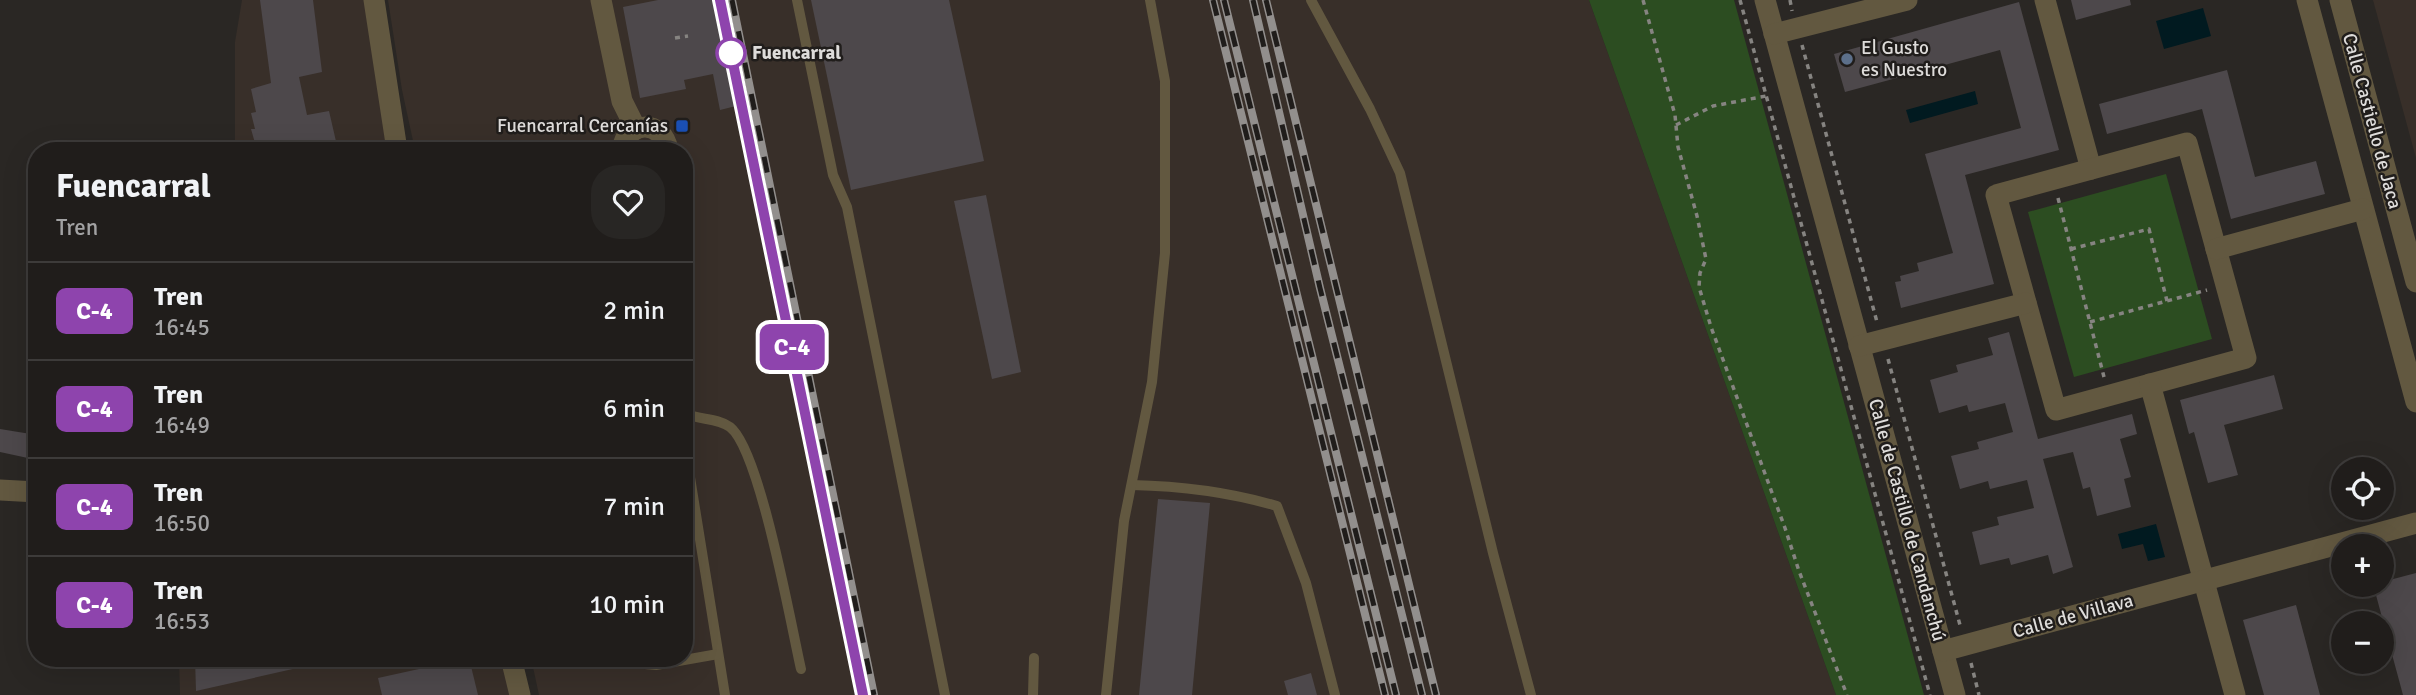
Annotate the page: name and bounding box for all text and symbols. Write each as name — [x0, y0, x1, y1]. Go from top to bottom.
street label: Calle Castiello de Jaca — [2337, 31, 2407, 211]
place label: El Gusto es Nuestro — [1861, 36, 1947, 82]
marker: Fuencarral — [716, 38, 746, 68]
place label: Fuencarral — [752, 41, 841, 65]
marker: El Gusto es Nuestro — [1839, 51, 1855, 67]
place label: Fuencarral Cercanías — [497, 114, 668, 138]
marker: Fuencarral Cercanías — [674, 118, 690, 134]
button: heart — [591, 165, 665, 239]
text: Fuencarral — [56, 166, 211, 207]
text: Tren — [56, 213, 98, 242]
text: Tren — [154, 281, 203, 313]
text: 2 min — [603, 295, 665, 327]
text: C-4 — [76, 296, 113, 326]
text: 16:45 — [154, 313, 210, 342]
line badge: C-4 — [752, 324, 832, 370]
text: C-4 — [774, 332, 810, 362]
text: Tren — [154, 379, 203, 411]
text: 6 min — [603, 393, 665, 425]
text: C-4 — [76, 394, 113, 424]
street label: Calle de Castillo de Candanchú — [1863, 396, 1951, 644]
text: 16:49 — [154, 411, 210, 440]
map controls — [2331, 457, 2394, 674]
button: locate — [2331, 457, 2394, 520]
text: Tren — [154, 477, 203, 509]
text: 7 min — [603, 491, 665, 523]
text: C-4 — [76, 492, 113, 522]
text: 16:50 — [154, 509, 210, 538]
button: + — [2331, 534, 2394, 597]
text: Tren — [154, 575, 203, 607]
street label: Calle de Villava — [2010, 588, 2136, 644]
text: 10 min — [589, 589, 665, 621]
text: C-4 — [76, 590, 113, 620]
text: 16:53 — [154, 607, 210, 636]
button: − — [2331, 611, 2394, 674]

